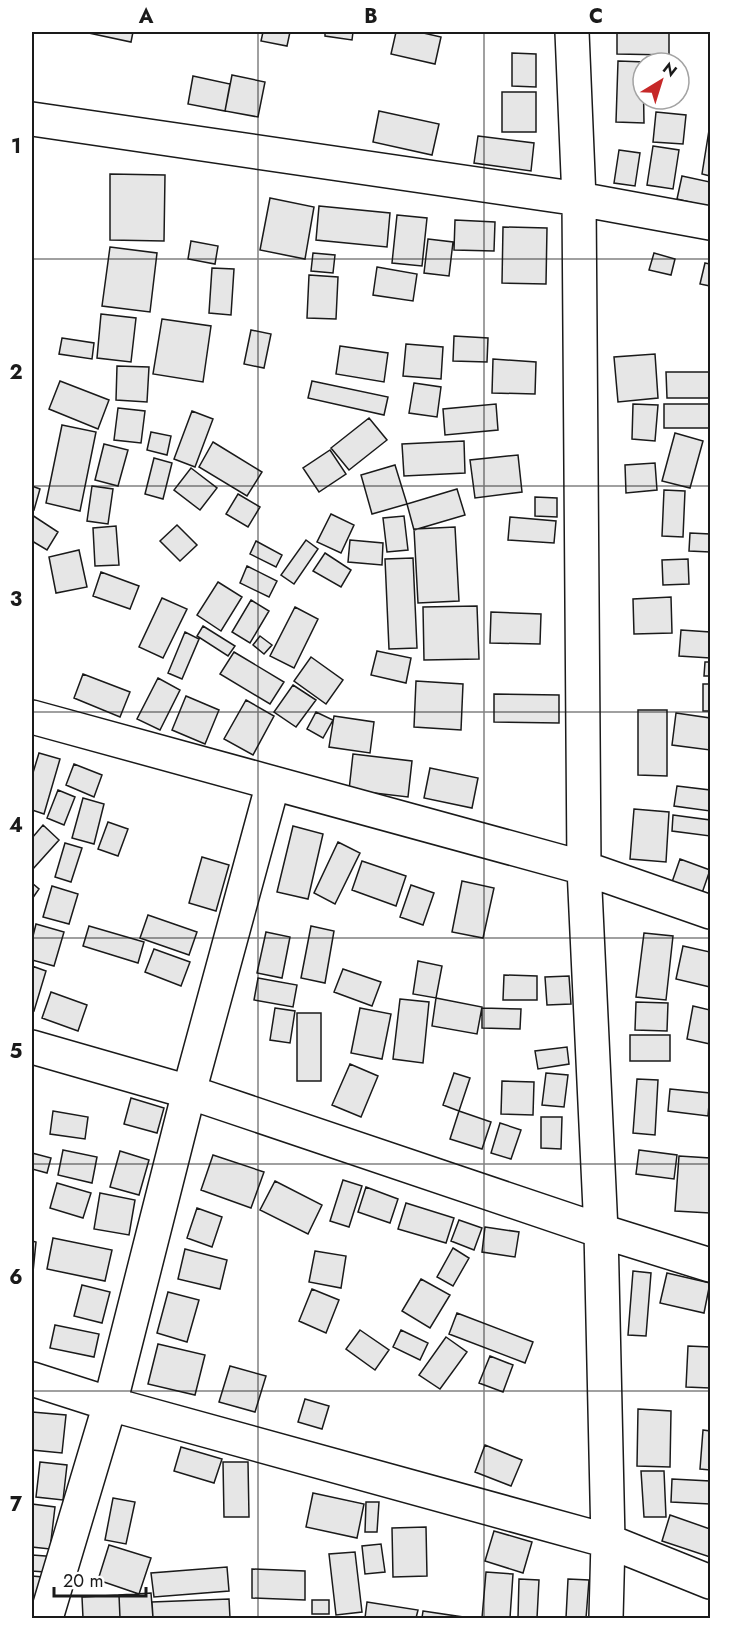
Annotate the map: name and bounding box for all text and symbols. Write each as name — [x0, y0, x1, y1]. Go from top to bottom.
text: A — [138, 2, 154, 31]
text: B — [364, 2, 378, 31]
text: C — [589, 2, 603, 31]
north arrow — [631, 51, 691, 111]
text: N — [658, 57, 682, 83]
text: 1 — [11, 132, 21, 161]
text: 2 — [9, 358, 23, 387]
text: 3 — [10, 585, 22, 614]
text: 4 — [9, 811, 23, 840]
text: 5 — [10, 1037, 23, 1066]
text: 6 — [9, 1263, 23, 1292]
text: 7 — [10, 1490, 23, 1519]
scale bar — [54, 1560, 146, 1598]
text: 20 m — [63, 1568, 103, 1594]

